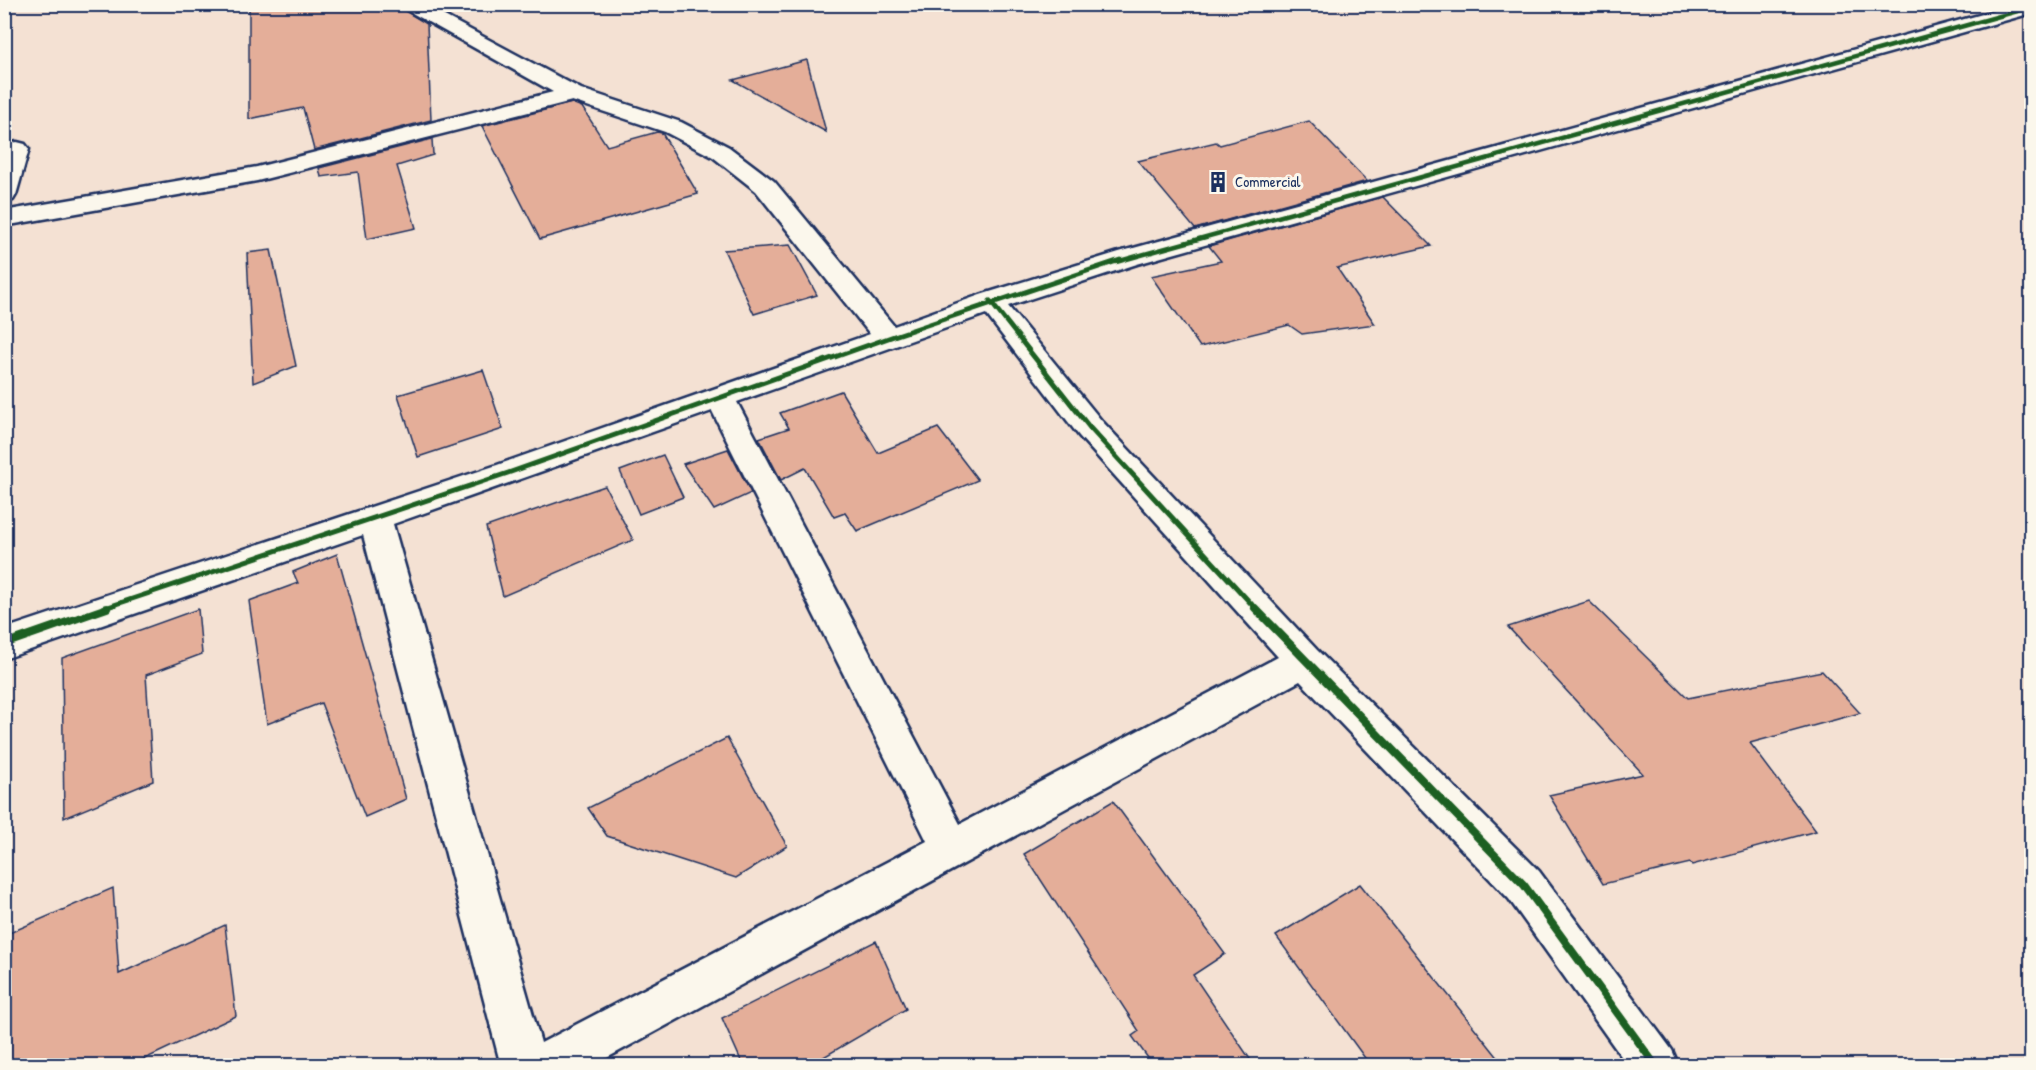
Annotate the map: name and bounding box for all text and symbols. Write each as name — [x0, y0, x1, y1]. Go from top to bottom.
building icon: Commercial — [1206, 170, 1230, 194]
place label: Commercial — [1235, 171, 1300, 192]

